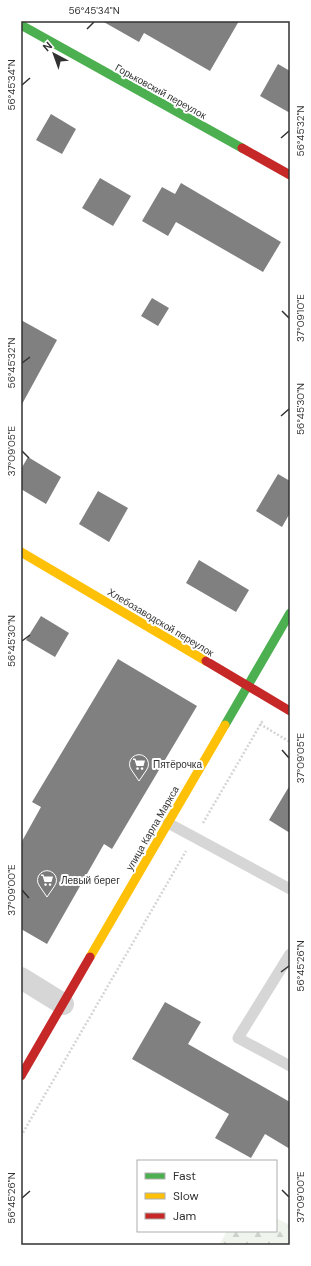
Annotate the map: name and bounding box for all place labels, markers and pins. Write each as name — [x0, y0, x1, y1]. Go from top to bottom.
supermarket icon: Пятёрочка — [128, 753, 150, 781]
place label: Пятёрочка — [153, 758, 202, 771]
supermarket icon: Левый берег — [36, 869, 58, 897]
place label: Левый берег — [61, 874, 120, 887]

